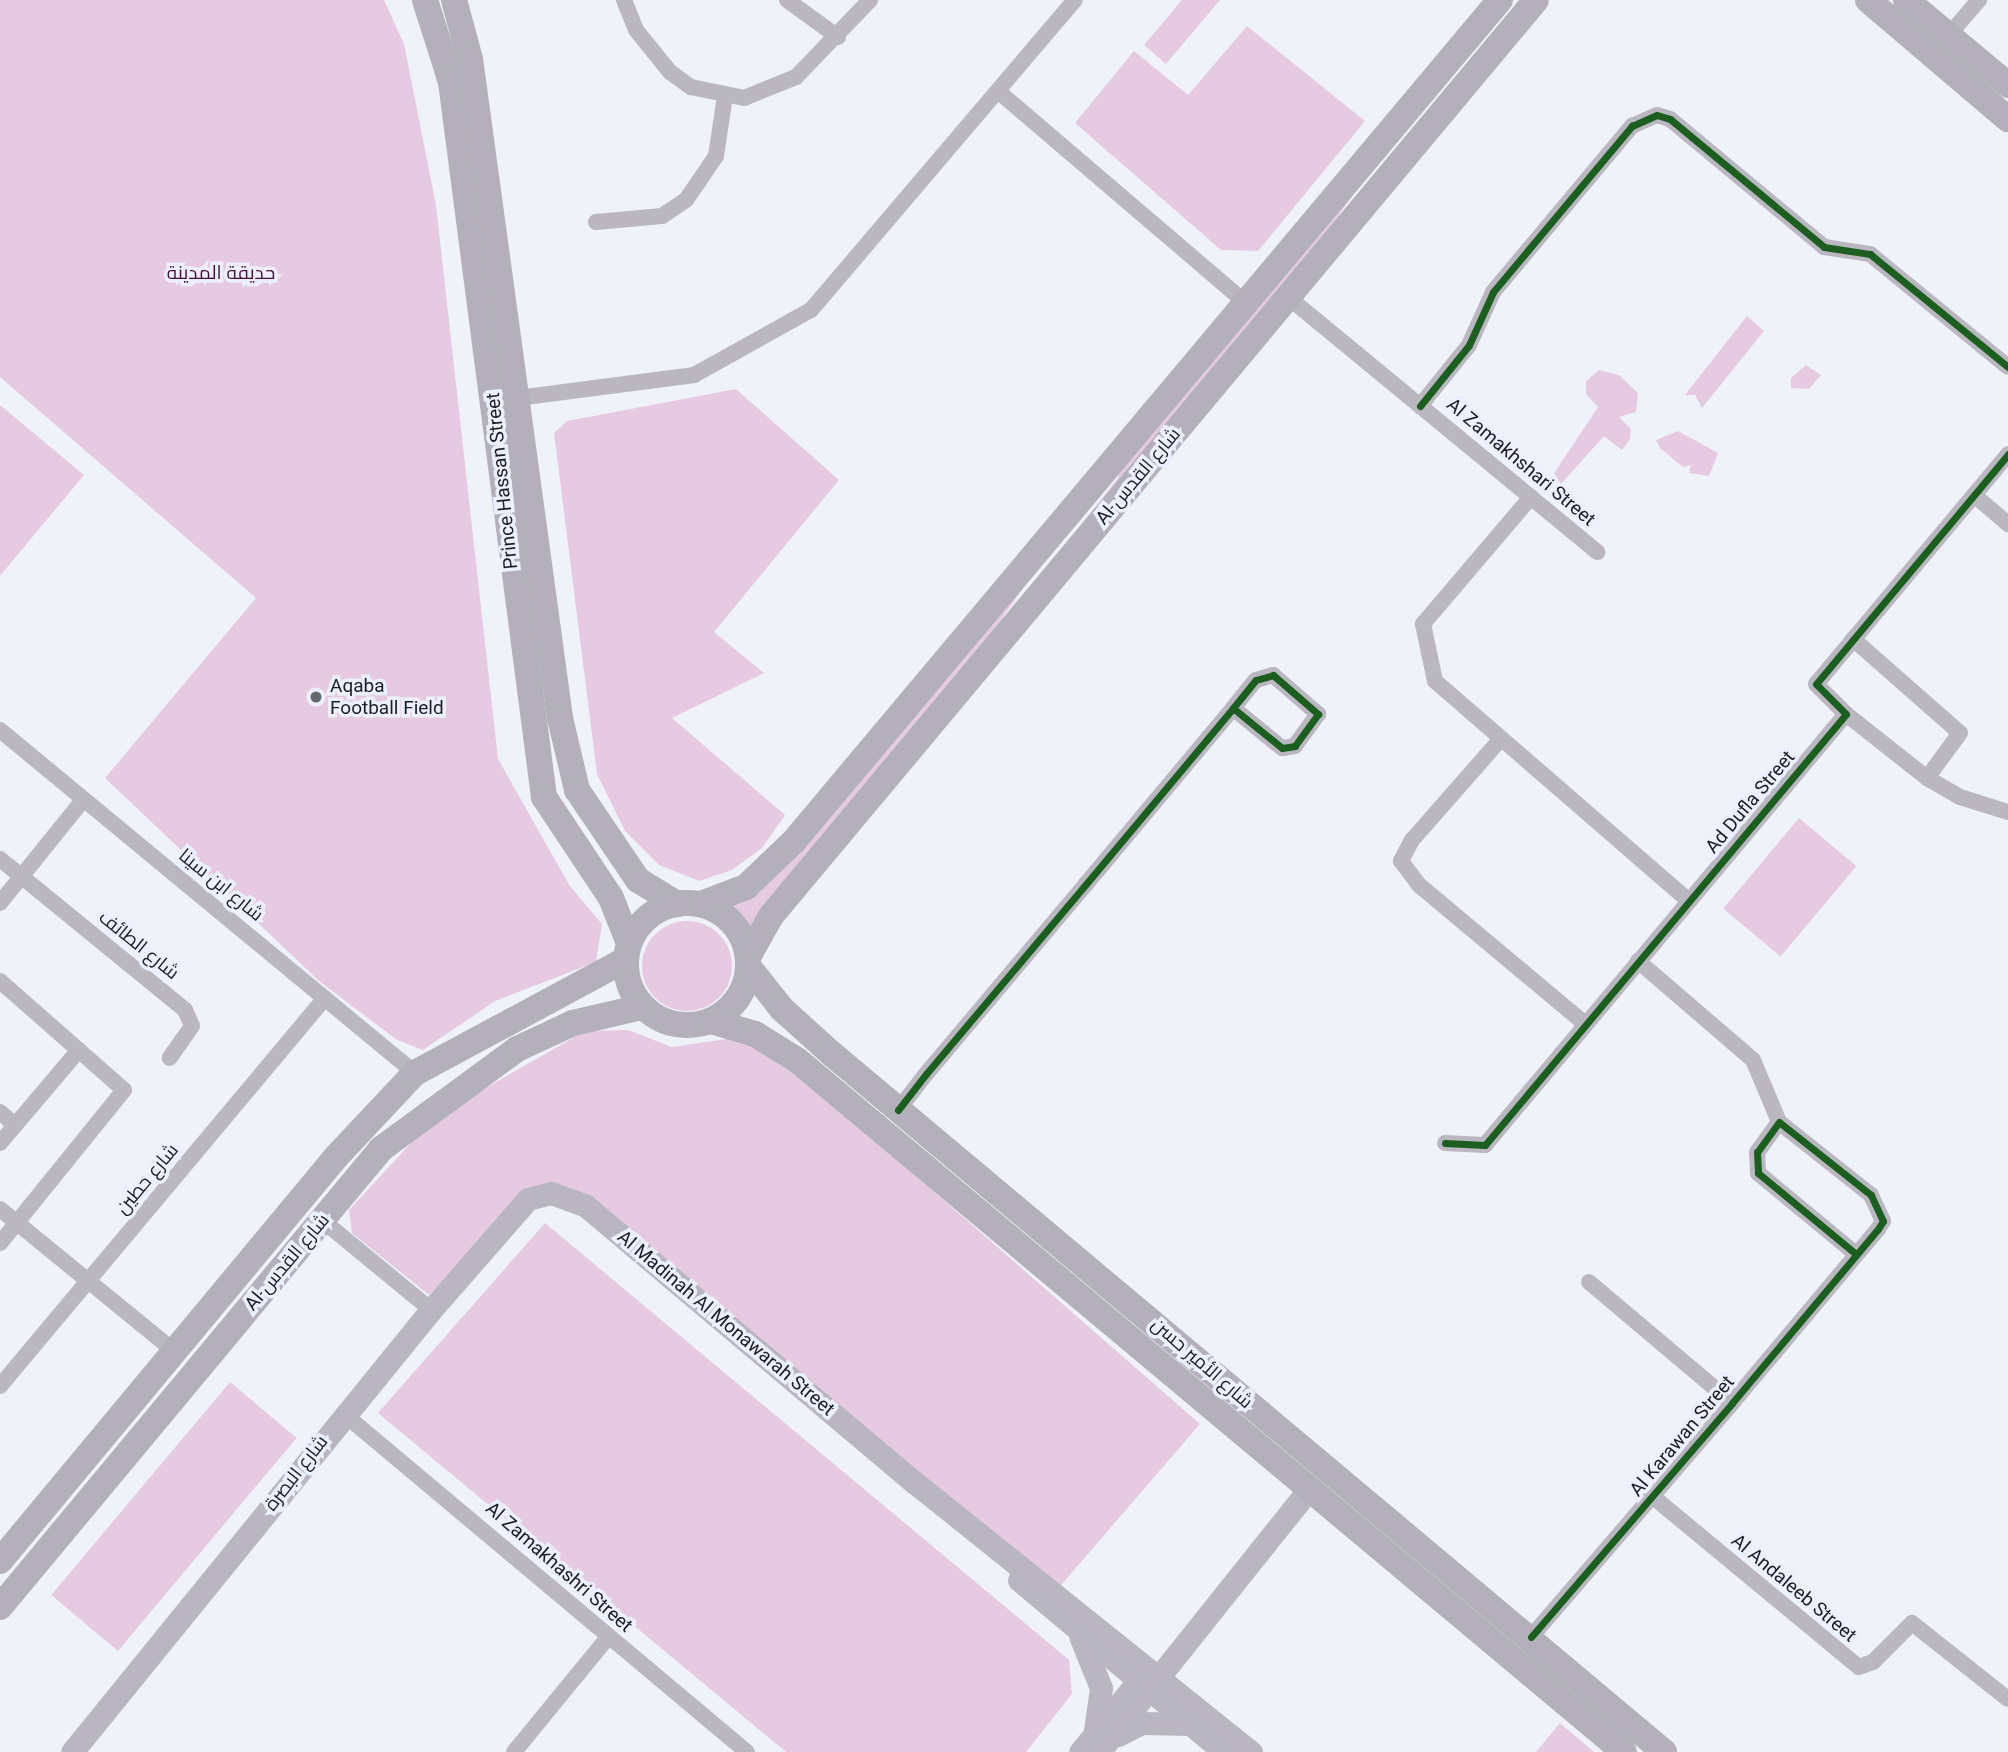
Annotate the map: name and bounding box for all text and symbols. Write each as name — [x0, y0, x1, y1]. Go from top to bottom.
park label: حديقة المدينة — [167, 262, 275, 284]
street label: Prince Hassan Street — [481, 392, 523, 570]
street label: Al Zamakhshari Street — [1442, 393, 1600, 531]
street label: Al-شارع القدس — [1091, 423, 1185, 529]
place label: Aqaba Football Field — [330, 675, 444, 719]
marker: Aqaba Football Field — [308, 689, 324, 705]
street label: Ad Dufla Street — [1701, 746, 1799, 858]
street label: شارع ابن سينا — [174, 844, 268, 926]
street label: شارع الطائف — [94, 906, 184, 984]
street label: شارع حطين — [111, 1139, 183, 1219]
street label: Al-شارع القدس — [240, 1209, 334, 1315]
street label: Al Madinah Al Monawarah Street — [613, 1225, 839, 1421]
street label: شارع الأمير حسن — [1147, 1313, 1257, 1413]
street label: Al Karawan Street — [1625, 1371, 1739, 1501]
street label: شارع البصرة — [259, 1431, 333, 1515]
street label: Al Zamakhashri Street — [481, 1497, 637, 1637]
street label: Al Andaleeb Street — [1727, 1529, 1861, 1647]

